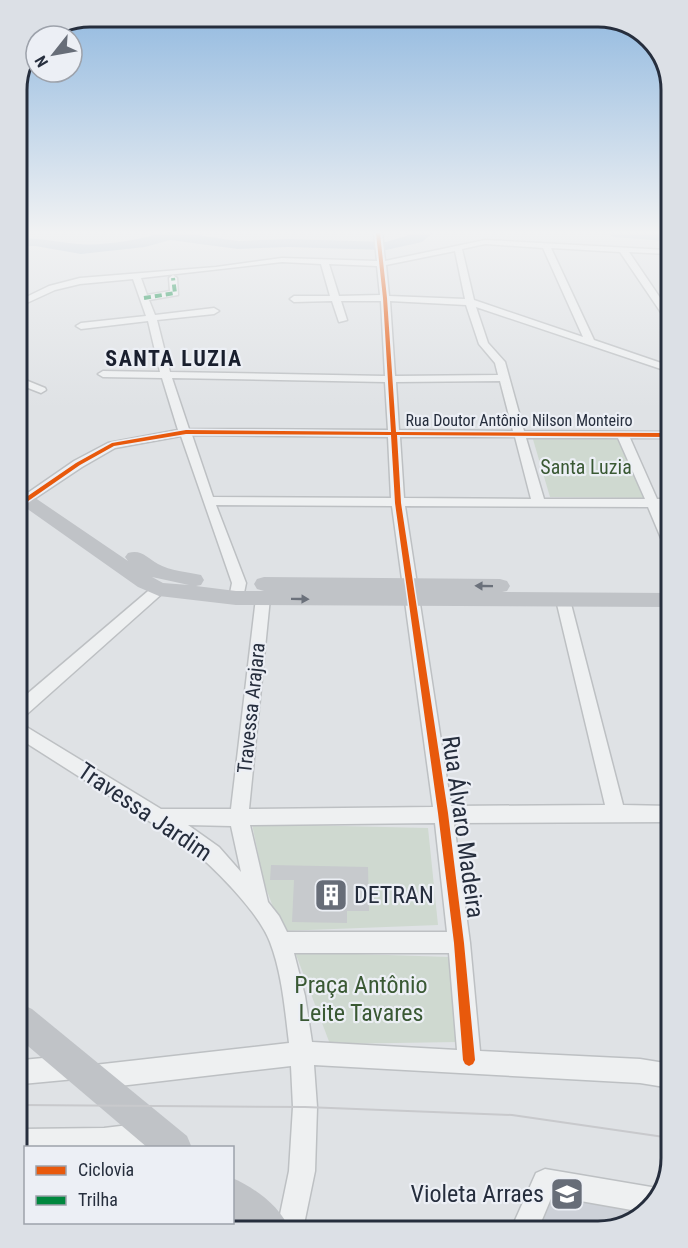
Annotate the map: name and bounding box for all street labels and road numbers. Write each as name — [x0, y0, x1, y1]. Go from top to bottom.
street label: Rua Doutor Antônio Nilson Monteiro — [406, 411, 632, 430]
street label: Travessa Arajara — [232, 642, 270, 774]
street label: Rua Álvaro Madeira — [436, 734, 490, 920]
street label: Travessa Jardim — [73, 757, 217, 867]

